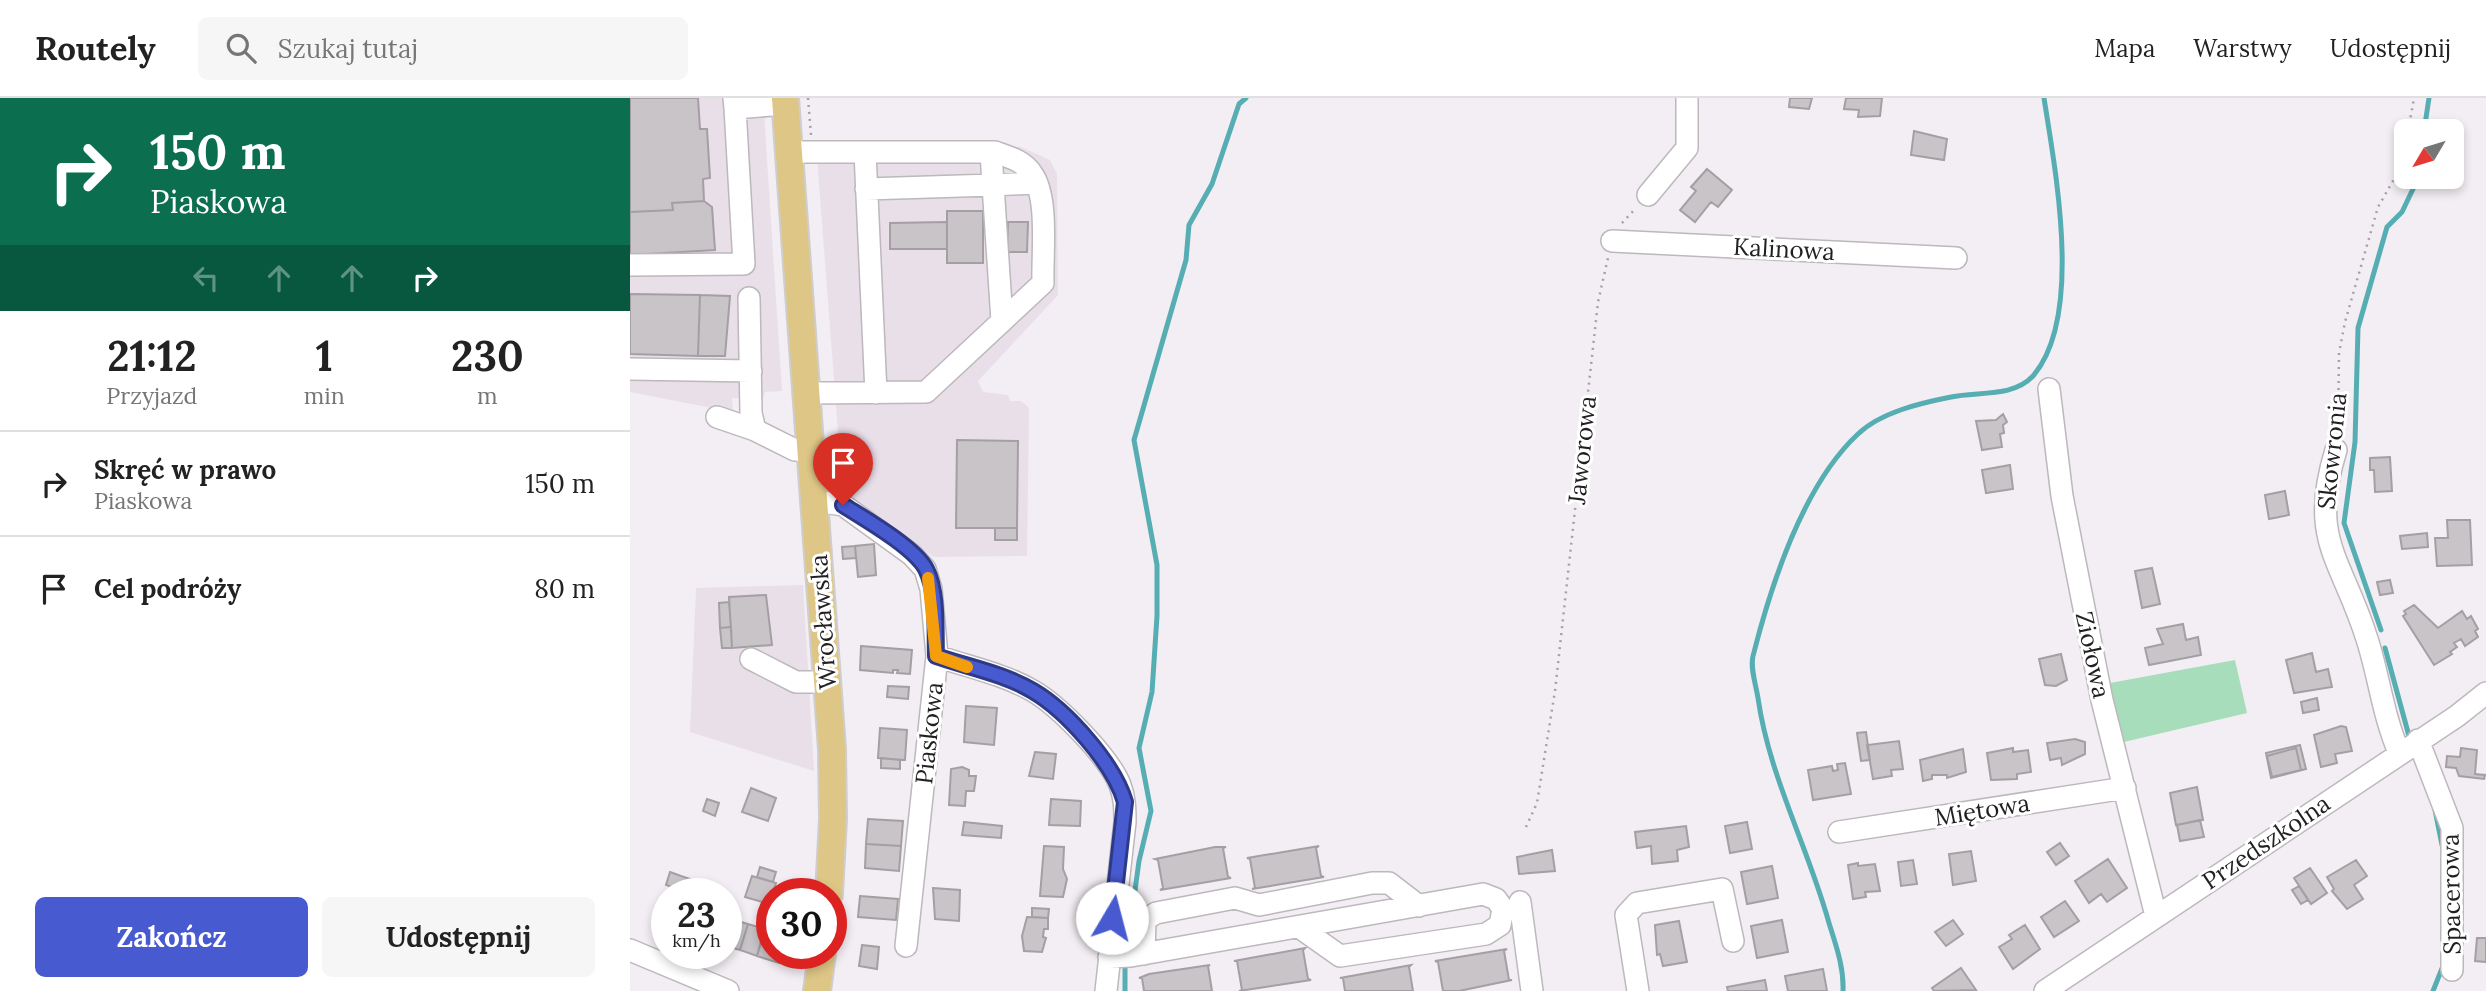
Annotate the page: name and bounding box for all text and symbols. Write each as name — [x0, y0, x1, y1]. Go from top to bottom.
search box — [198, 17, 688, 80]
text: Routely — [35, 27, 156, 69]
icon: search — [222, 29, 260, 67]
text: Szukaj tutaj — [278, 32, 418, 65]
text: Mapa — [2094, 33, 2155, 64]
text: Warstwy — [2193, 33, 2292, 64]
text: Udostępnij — [2330, 33, 2451, 64]
north arrow — [2394, 119, 2464, 189]
map controls — [2394, 119, 2464, 189]
text: 150 m — [150, 120, 286, 182]
icon: right — [35, 126, 126, 217]
text: Piaskowa — [150, 181, 287, 222]
street label: Kalinowa — [1732, 231, 1836, 267]
icon: left — [187, 259, 225, 297]
icon: ahead — [260, 259, 298, 297]
icon: ahead — [333, 259, 371, 297]
icon: right — [406, 259, 444, 297]
text: 21:12 — [107, 329, 197, 383]
text: 1 — [316, 329, 333, 383]
text: 230 — [451, 329, 524, 383]
text: Przyjazd — [106, 381, 197, 410]
text: min — [304, 381, 345, 410]
text: m — [477, 381, 498, 410]
street label: Skowronia — [2310, 391, 2354, 511]
street label: Jaworowa — [1561, 394, 1603, 507]
pin — [813, 433, 873, 505]
icon: arrive — [824, 444, 862, 482]
text: Skręć w prawo — [94, 453, 276, 486]
icon: right — [35, 465, 73, 503]
text: 150 m — [525, 467, 595, 500]
text: Piaskowa — [94, 486, 192, 515]
street label: Wrocławska — [803, 554, 843, 690]
icon: arrive — [35, 570, 73, 608]
text: Cel podróży — [94, 572, 241, 605]
text: 80 m — [534, 572, 595, 605]
street label: Ziołowa — [2069, 609, 2117, 701]
street label: Piaskowa — [908, 680, 950, 786]
street label: Miętowa — [1932, 787, 2032, 833]
street label: Przedszkolna — [2196, 788, 2336, 896]
street label: Spacerowa — [2434, 833, 2468, 955]
speed limit sign: 30 — [756, 878, 847, 969]
position arrow — [1075, 881, 1149, 955]
text: 23 — [677, 892, 716, 937]
button: Zakończ — [35, 897, 308, 977]
button: Udostępnij — [322, 897, 595, 977]
text: km/h — [672, 929, 721, 952]

